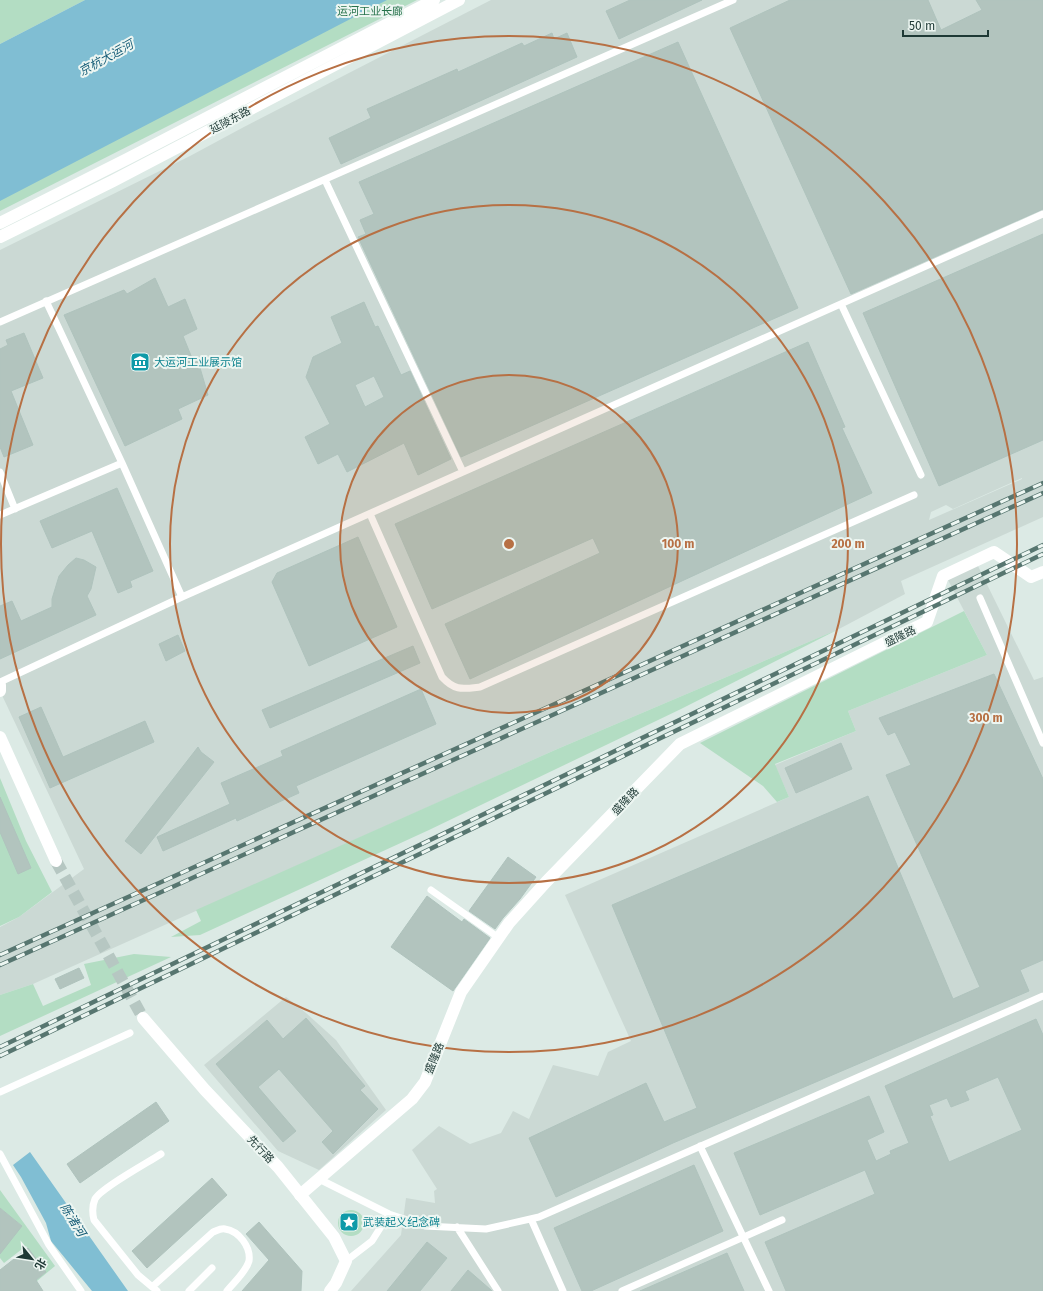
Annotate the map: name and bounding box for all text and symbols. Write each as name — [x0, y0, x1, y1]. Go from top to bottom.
park label: 运河工业长廊 — [337, 5, 403, 18]
scale bar — [903, 12, 988, 38]
text: 50 m — [909, 19, 935, 33]
water label: 京杭大运河 — [76, 36, 137, 79]
street label: 延陵东路 — [208, 104, 253, 137]
museum icon: 大运河工业展示馆 — [129, 351, 151, 373]
place label: 大运河工业展示馆 — [154, 356, 242, 369]
centre of rings — [502, 537, 516, 551]
text: 100 m — [662, 537, 694, 551]
text: 200 m — [831, 537, 865, 551]
street label: 盛隆路 — [883, 623, 918, 650]
text: 300 m — [968, 711, 1003, 725]
street label: 盛隆路 — [609, 785, 641, 818]
street label: 盛隆路 — [422, 1040, 447, 1076]
street label: 先行路 — [245, 1133, 277, 1166]
water label: 陈渚河 — [58, 1201, 90, 1241]
place icon: 武装起义纪念碑 — [338, 1211, 360, 1233]
place label: 武装起义纪念碑 — [363, 1216, 440, 1229]
north arrow — [12, 1239, 52, 1279]
text: 北 — [32, 1256, 49, 1272]

